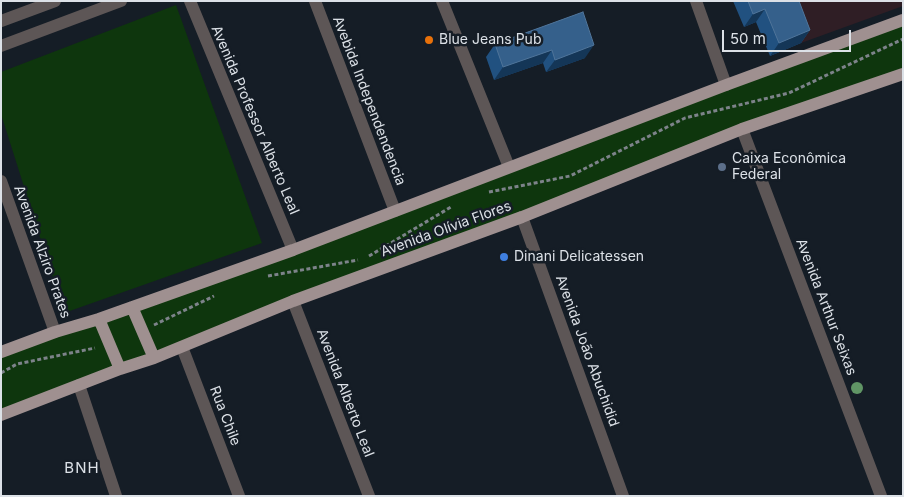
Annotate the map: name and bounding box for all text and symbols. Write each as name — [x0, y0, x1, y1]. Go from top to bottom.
street label: Avebida Independendencia — [329, 14, 409, 188]
scale bar — [724, 20, 853, 52]
street label: Avenida Professor Alberto Leal — [207, 23, 303, 217]
text: 50 m — [730, 29, 766, 48]
place label: Blue Jeans Pub — [439, 32, 541, 48]
marker: Blue Jeans Pub — [423, 34, 435, 46]
place label: Caixa Econômica Federal — [732, 151, 846, 184]
marker: Caixa Econômica Federal — [716, 161, 728, 173]
street label: Avenida Alziro Prates — [10, 183, 74, 321]
street label: Avenida Olívia Flores — [378, 198, 514, 260]
street label: Avenida Arthur Seixas — [792, 236, 860, 378]
place label: Dinani Delicatessen — [514, 249, 644, 265]
marker: Dinani Delicatessen — [498, 251, 510, 263]
street label: Avenida João Abuchidid — [552, 273, 622, 429]
street label: Avenida Alberto Leal — [313, 326, 377, 460]
street label: Rua Chile — [206, 384, 244, 448]
district label: BNH — [64, 459, 100, 477]

